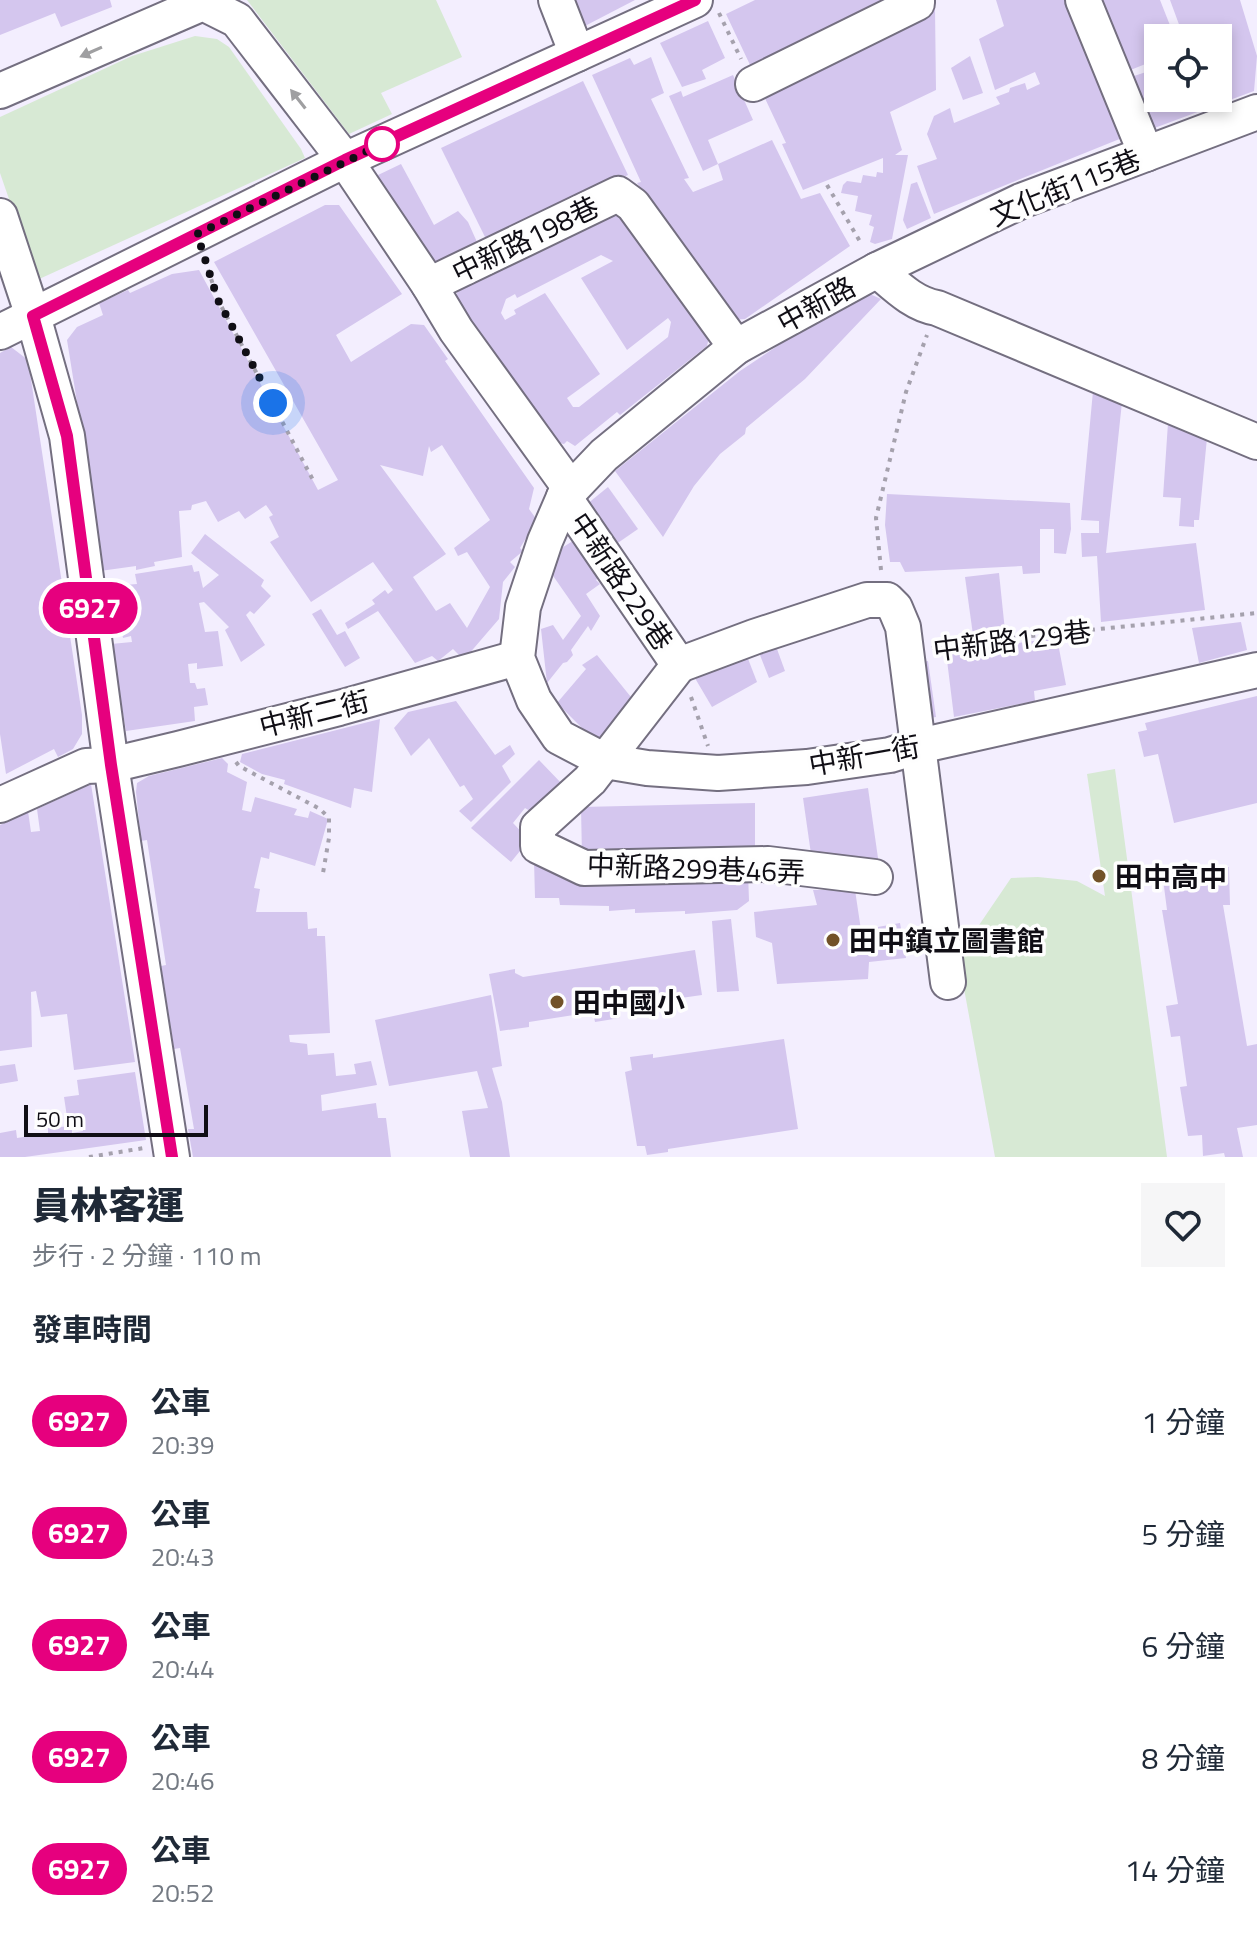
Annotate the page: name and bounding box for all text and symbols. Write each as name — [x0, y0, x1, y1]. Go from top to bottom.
map controls — [1144, 24, 1232, 112]
button: locate — [1144, 24, 1232, 112]
one-way arrow — [79, 45, 102, 59]
one-way arrow — [290, 88, 306, 109]
unlabelled marker — [365, 127, 399, 161]
street label: 文化街115巷 — [983, 137, 1147, 237]
street label: 中新路198巷 — [444, 185, 606, 293]
street label: 中新路 — [769, 265, 863, 343]
your location — [253, 383, 293, 423]
street label: 中新路229巷 — [560, 503, 684, 659]
line badge: 6927 — [34, 582, 146, 634]
text: 6927 — [59, 586, 121, 629]
street label: 中新路129巷 — [930, 609, 1094, 671]
street label: 中新二街 — [254, 679, 374, 747]
street label: 中新一街 — [805, 724, 923, 786]
street label: 中新路299巷46弄 — [586, 843, 806, 893]
place label: 田中高中 — [1115, 855, 1227, 898]
marker: 田中高中 — [1090, 867, 1108, 885]
place label: 田中鎮立圖書館 — [849, 919, 1045, 962]
marker: 田中鎮立圖書館 — [824, 931, 842, 949]
place label: 田中國小 — [573, 981, 685, 1024]
marker: 田中國小 — [548, 993, 566, 1011]
scale bar — [24, 1101, 208, 1137]
text: 50 m — [36, 1102, 84, 1136]
text: 員林客運 — [32, 1176, 184, 1234]
button: heart — [1141, 1183, 1225, 1267]
text: 步行 · 2 分鐘 · 110 m — [32, 1236, 262, 1275]
text: 發車時間 — [32, 1306, 152, 1352]
text: 公車 — [151, 1379, 211, 1425]
text: 6927 — [48, 1399, 111, 1442]
text: 1 分鐘 — [1142, 1399, 1225, 1445]
text: 20:39 — [151, 1425, 215, 1464]
text: 公車 — [151, 1491, 211, 1537]
text: 6927 — [48, 1511, 111, 1554]
text: 5 分鐘 — [1142, 1511, 1225, 1557]
text: 20:43 — [151, 1537, 215, 1576]
text: 公車 — [151, 1603, 211, 1649]
text: 6927 — [48, 1623, 111, 1666]
text: 6 分鐘 — [1142, 1623, 1225, 1669]
text: 20:44 — [151, 1649, 215, 1688]
text: 公車 — [151, 1715, 211, 1761]
text: 6927 — [48, 1735, 111, 1778]
text: 8 分鐘 — [1142, 1735, 1225, 1781]
text: 20:46 — [151, 1761, 215, 1800]
text: 公車 — [151, 1827, 211, 1873]
text: 6927 — [48, 1847, 111, 1890]
text: 14 分鐘 — [1125, 1847, 1225, 1893]
text: 20:52 — [151, 1873, 215, 1912]

